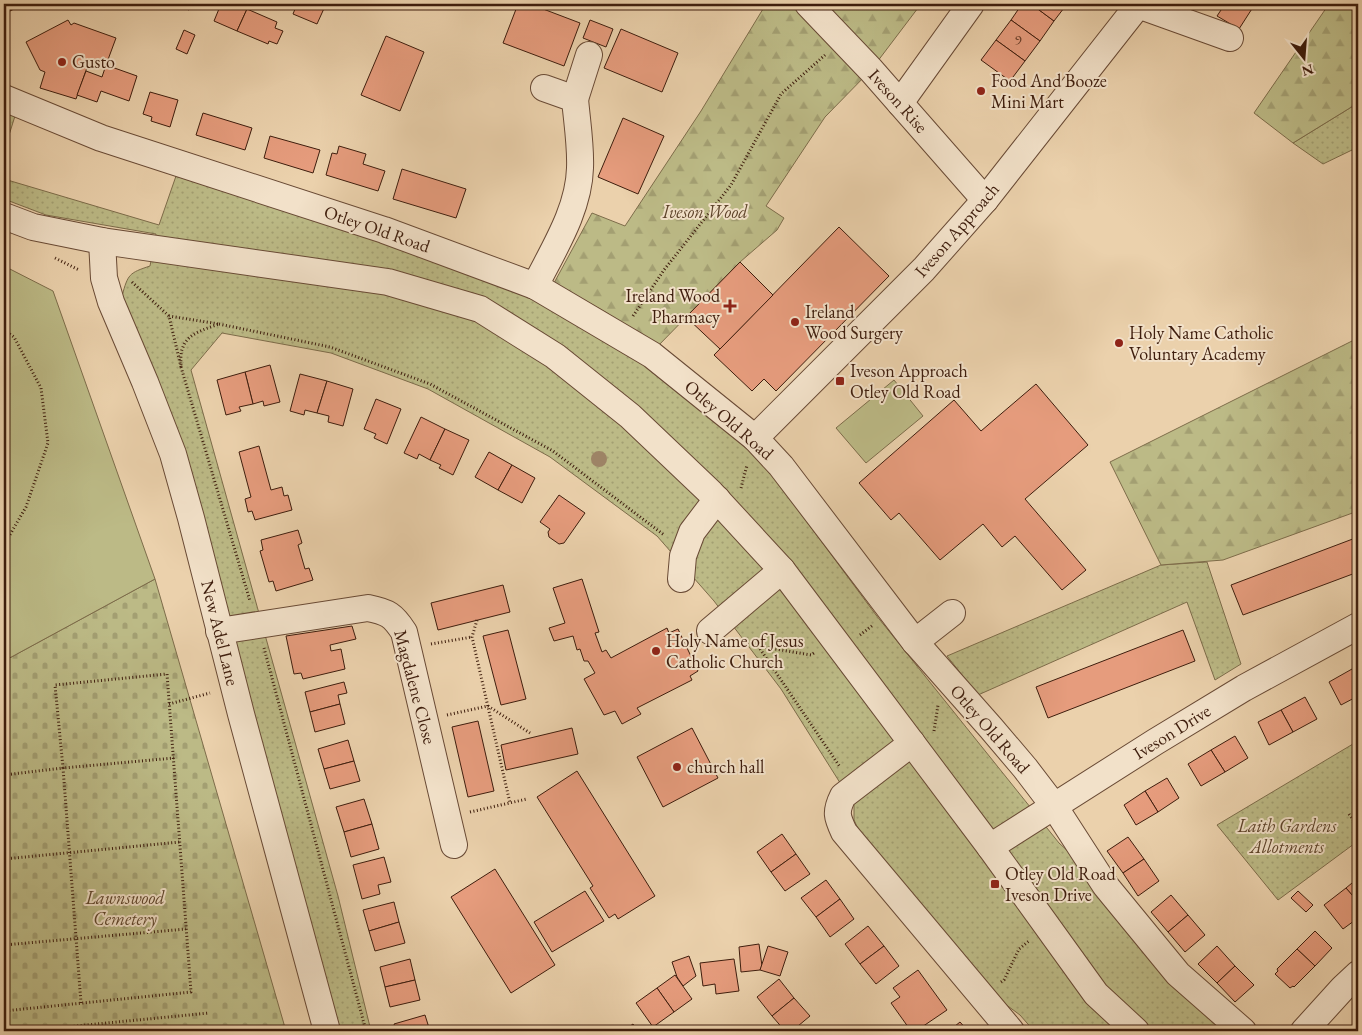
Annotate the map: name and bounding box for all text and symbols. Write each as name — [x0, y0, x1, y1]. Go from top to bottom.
house number: 9 — [1014, 30, 1022, 49]
north arrow — [1280, 32, 1330, 82]
place label: Gusto — [72, 50, 115, 73]
marker: Gusto — [56, 56, 68, 68]
text: N — [1299, 60, 1316, 81]
street label: Iveson Rise — [864, 64, 933, 138]
place label: Food And Booze Mini Mart — [991, 69, 1107, 113]
marker: Food And Booze Mini Mart — [975, 85, 987, 97]
street label: Iveson Approach — [909, 178, 1004, 282]
street label: Otley Old Road — [321, 200, 434, 258]
park label: Iveson Wood — [661, 200, 748, 223]
place label: Ireland Wood Pharmacy — [626, 284, 721, 328]
marker: Ireland Wood Pharmacy — [724, 300, 736, 312]
place label: Ireland Wood Surgery — [805, 300, 903, 344]
marker: Ireland Wood Surgery — [789, 316, 801, 328]
place label: Holy Name Catholic Voluntary Academy — [1129, 321, 1274, 365]
marker: Holy Name Catholic Voluntary Academy — [1113, 337, 1125, 349]
place label: Iveson Approach Otley Old Road — [850, 359, 968, 403]
street label: Otley Old Road — [680, 375, 779, 465]
marker: Iveson Approach Otley Old Road — [834, 375, 846, 387]
street label: New Adel Lane — [196, 578, 245, 688]
street label: Magdalene Close — [389, 627, 442, 747]
place label: Holy Name of Jesus Catholic Church — [666, 629, 804, 673]
marker: Holy Name of Jesus Catholic Church — [650, 645, 662, 657]
street label: Otley Old Road — [945, 679, 1036, 779]
street label: Iveson Drive — [1129, 699, 1215, 764]
place label: church hall — [687, 755, 764, 778]
marker: church hall — [671, 761, 683, 773]
park label: Laith Gardens Allotments — [1236, 814, 1338, 858]
place label: Otley Old Road Iveson Drive — [1005, 862, 1117, 906]
marker: Otley Old Road Iveson Drive — [989, 878, 1001, 890]
park label: Lawnswood Cemetery — [84, 886, 165, 931]

